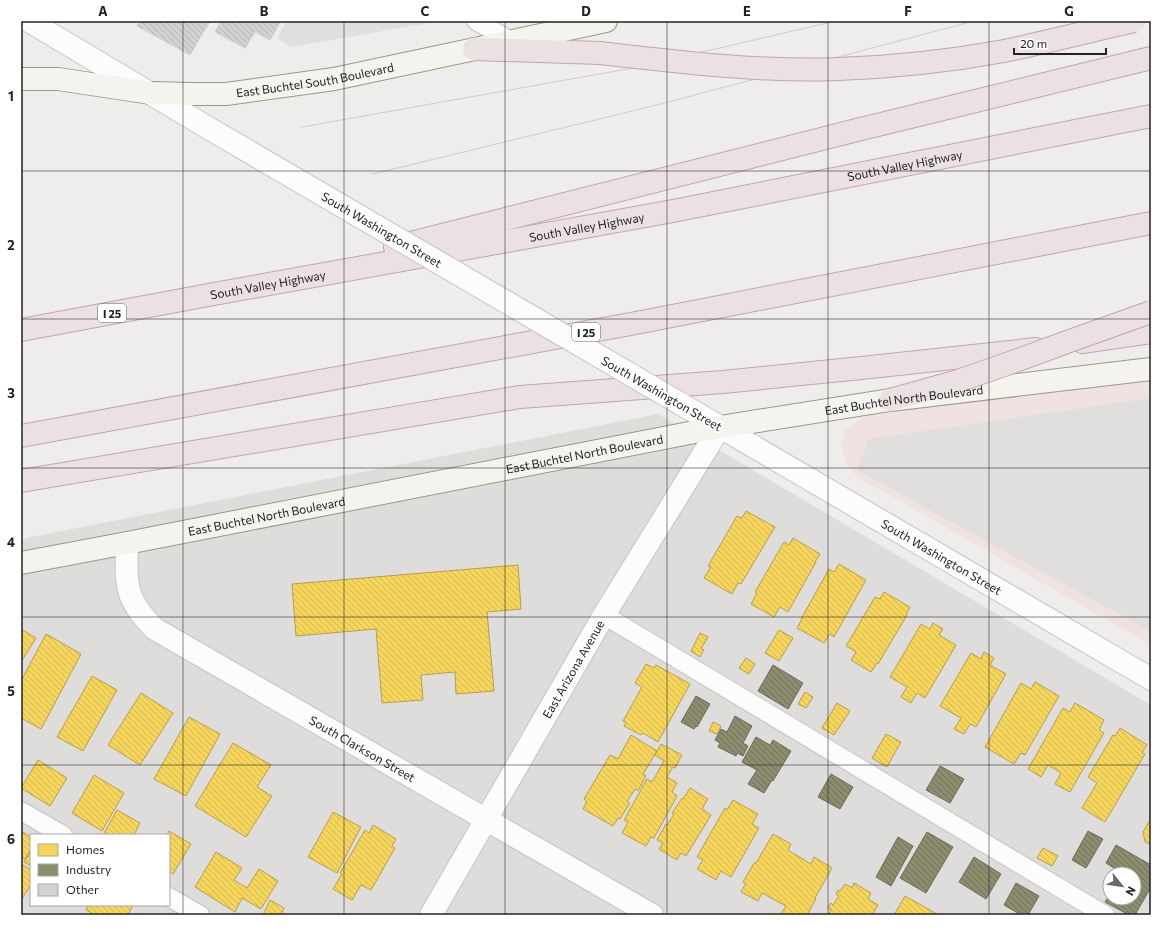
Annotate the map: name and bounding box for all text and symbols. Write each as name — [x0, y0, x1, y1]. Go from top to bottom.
text: A — [98, 3, 108, 19]
text: B — [260, 3, 269, 19]
text: C — [421, 3, 430, 19]
text: D — [581, 3, 591, 19]
text: E — [743, 3, 751, 19]
text: F — [904, 3, 912, 19]
text: G — [1064, 3, 1074, 19]
scale bar — [1014, 30, 1106, 56]
text: 20 m — [1020, 36, 1047, 50]
street label: East Buchtel South Boulevard — [235, 59, 395, 100]
text: 1 — [8, 88, 14, 104]
street label: South Valley Highway — [846, 147, 963, 183]
street label: South Washington Street — [319, 189, 445, 270]
street label: South Valley Highway — [528, 209, 645, 244]
text: 2 — [7, 237, 15, 253]
street label: South Valley Highway — [209, 267, 327, 302]
road number: I 25 — [98, 304, 126, 322]
road number: I 25 — [572, 323, 600, 341]
street label: South Washington Street — [599, 353, 725, 433]
street label: East Buchtel North Boulevard — [824, 382, 984, 417]
text: 3 — [7, 385, 15, 401]
street label: East Buchtel North Boulevard — [505, 431, 664, 476]
street label: East Buchtel North Boulevard — [187, 493, 346, 538]
street label: South Washington Street — [879, 516, 1004, 597]
text: 4 — [7, 534, 15, 550]
street label: East Arizona Avenue — [539, 617, 607, 721]
text: 5 — [7, 683, 15, 699]
street label: South Clarkson Street — [307, 712, 418, 784]
text: 6 — [7, 831, 15, 847]
legend — [30, 834, 170, 906]
text: Homes — [66, 842, 104, 856]
text: Industry — [66, 862, 111, 876]
north arrow — [1102, 866, 1142, 906]
text: Other — [66, 882, 99, 896]
text: N — [1123, 884, 1139, 898]

